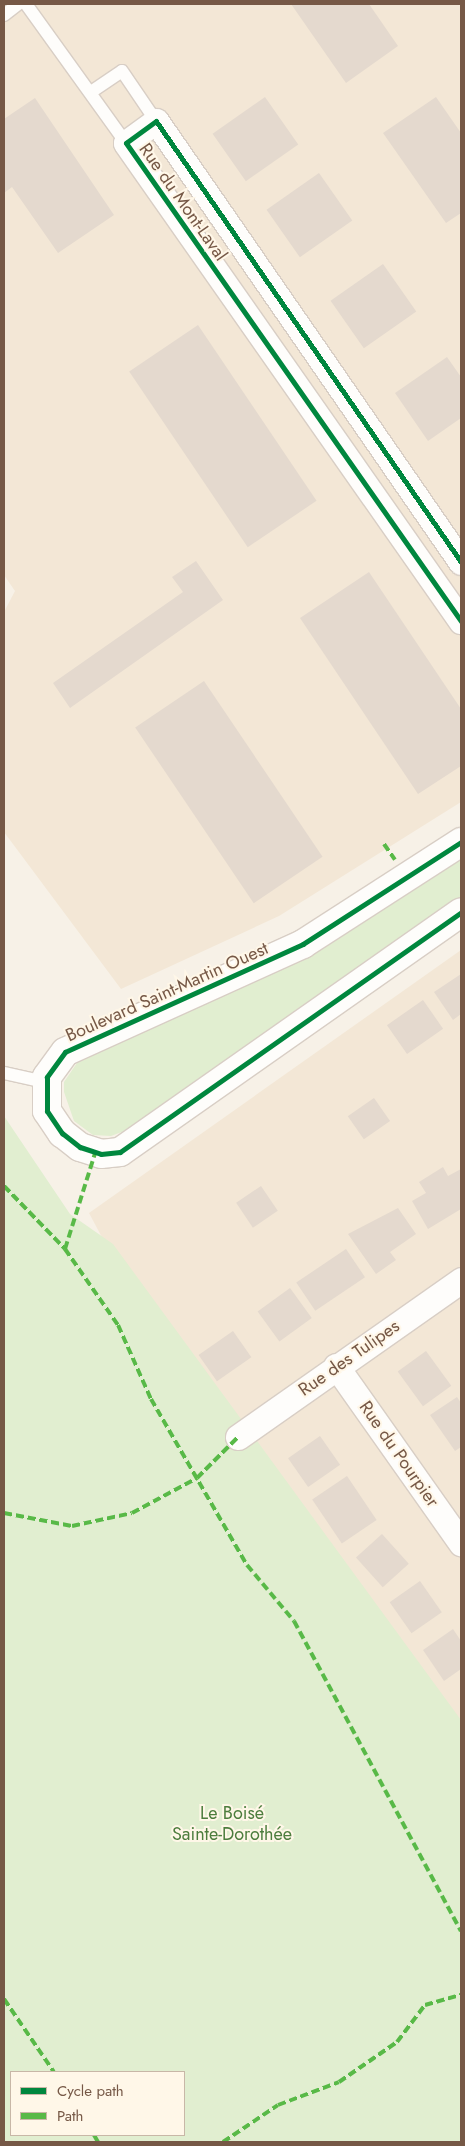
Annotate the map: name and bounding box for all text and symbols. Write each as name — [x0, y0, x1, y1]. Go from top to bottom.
street label: Rue du Mont-Laval — [134, 139, 232, 265]
street label: Boulevard Saint-Martin Ouest — [62, 938, 272, 1046]
street label: Rue des Tulipes — [294, 1315, 404, 1401]
street label: Rue du Pourpier — [354, 1397, 444, 1511]
park label: Le Boisé Sainte-Dorothée — [172, 1803, 292, 1846]
legend — [10, 2071, 185, 2136]
text: Cycle path — [57, 2080, 124, 2102]
text: Path — [57, 2105, 83, 2127]

